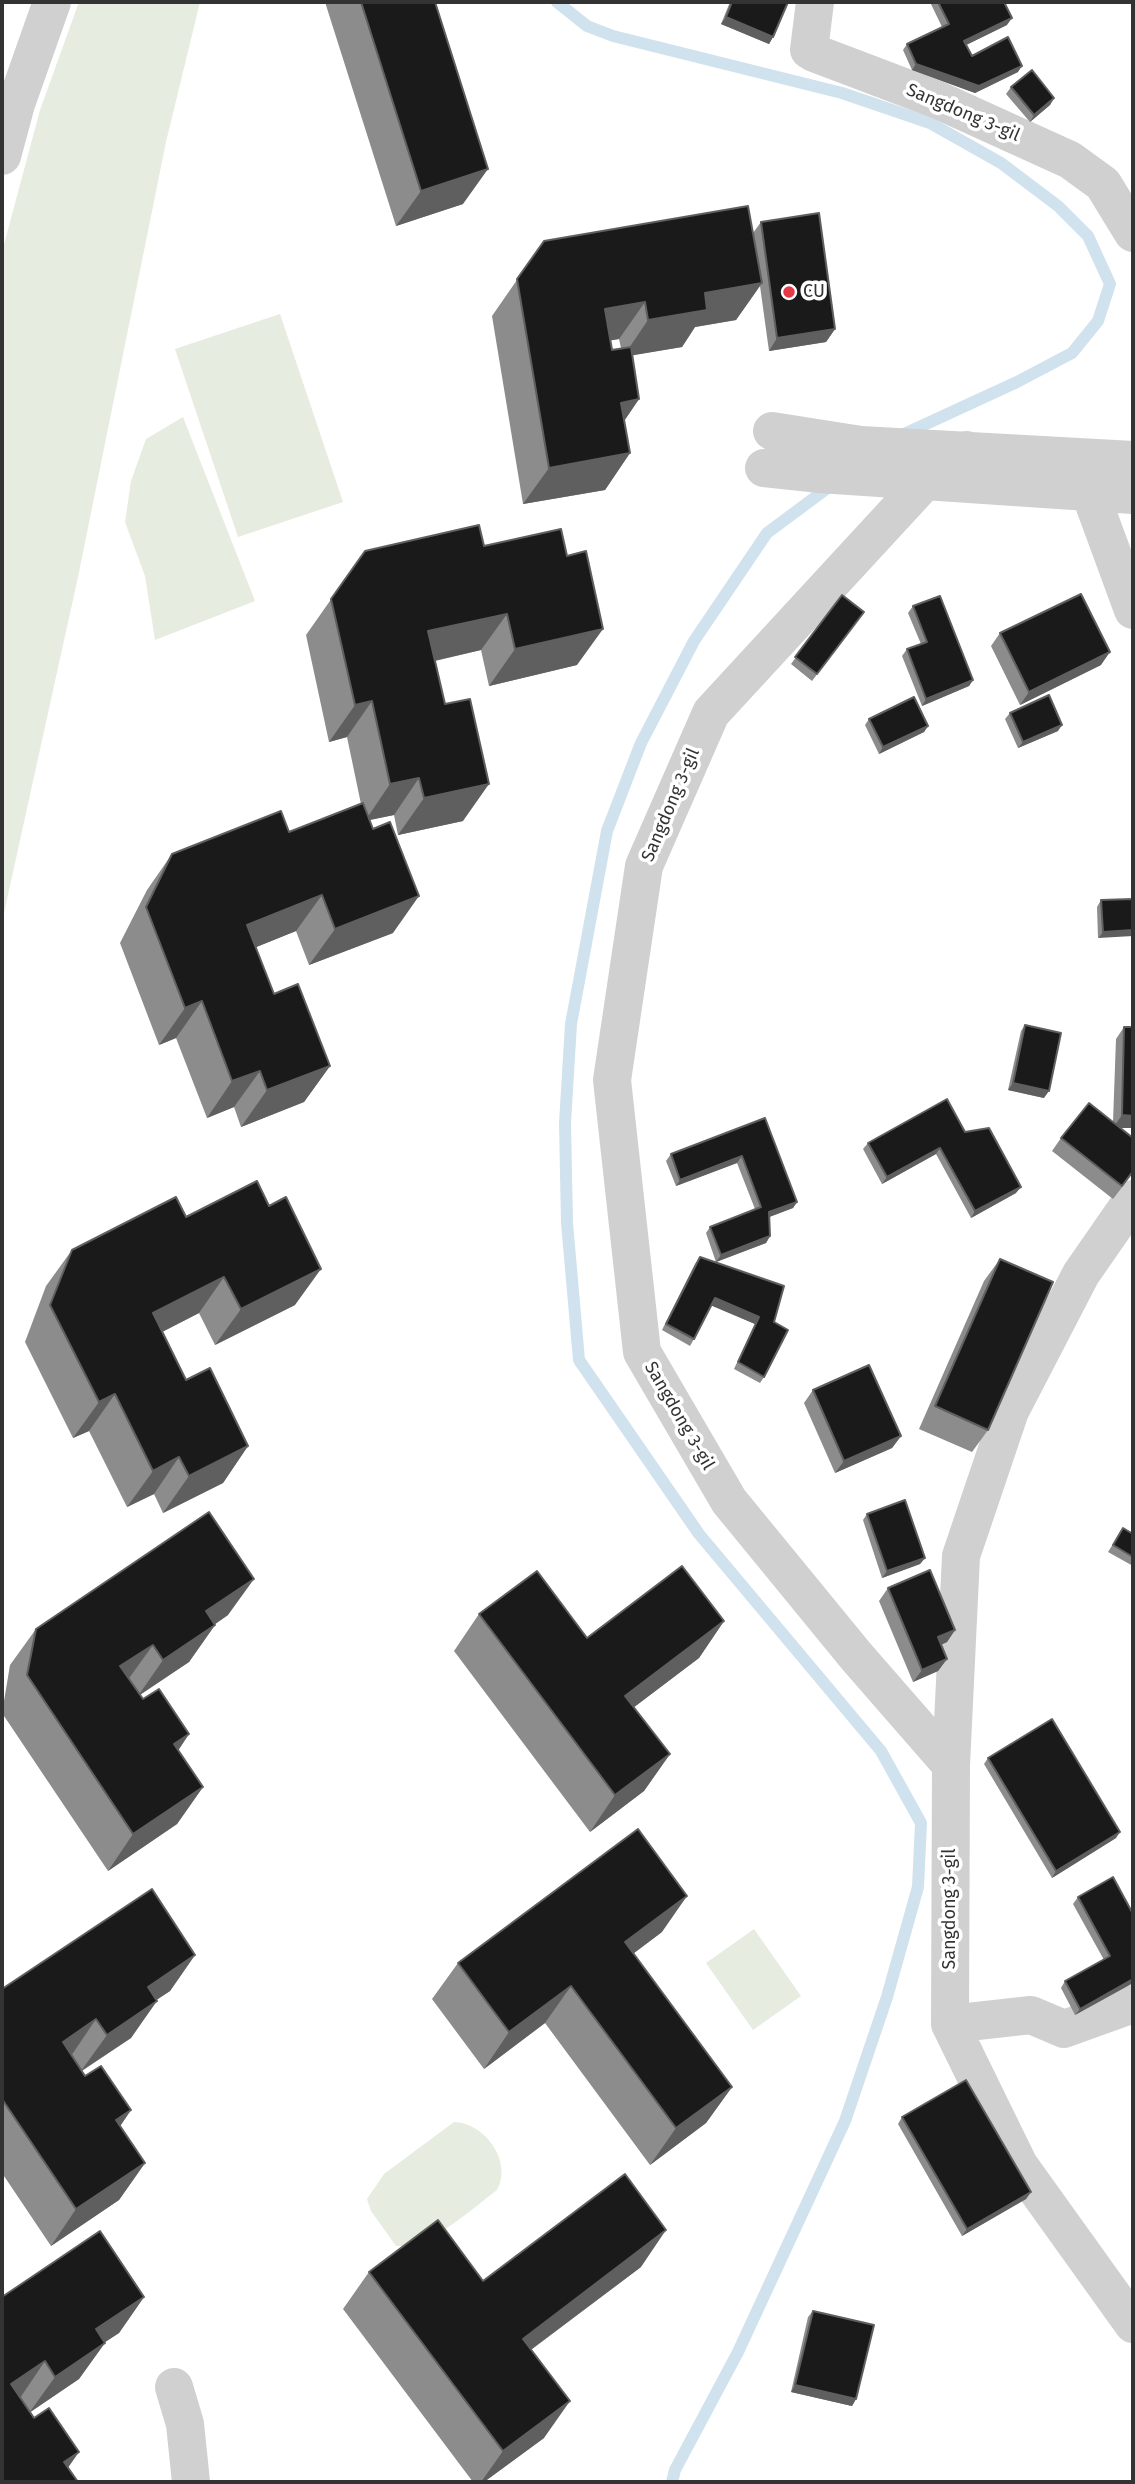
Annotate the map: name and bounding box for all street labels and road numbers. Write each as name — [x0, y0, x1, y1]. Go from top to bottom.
street label: Sangdong 3-gil — [903, 79, 1023, 147]
street label: Sangdong 3-gil — [637, 745, 705, 865]
street label: Sangdong 3-gil — [639, 1358, 719, 1474]
street label: Sangdong 3-gil — [939, 1848, 961, 1970]

